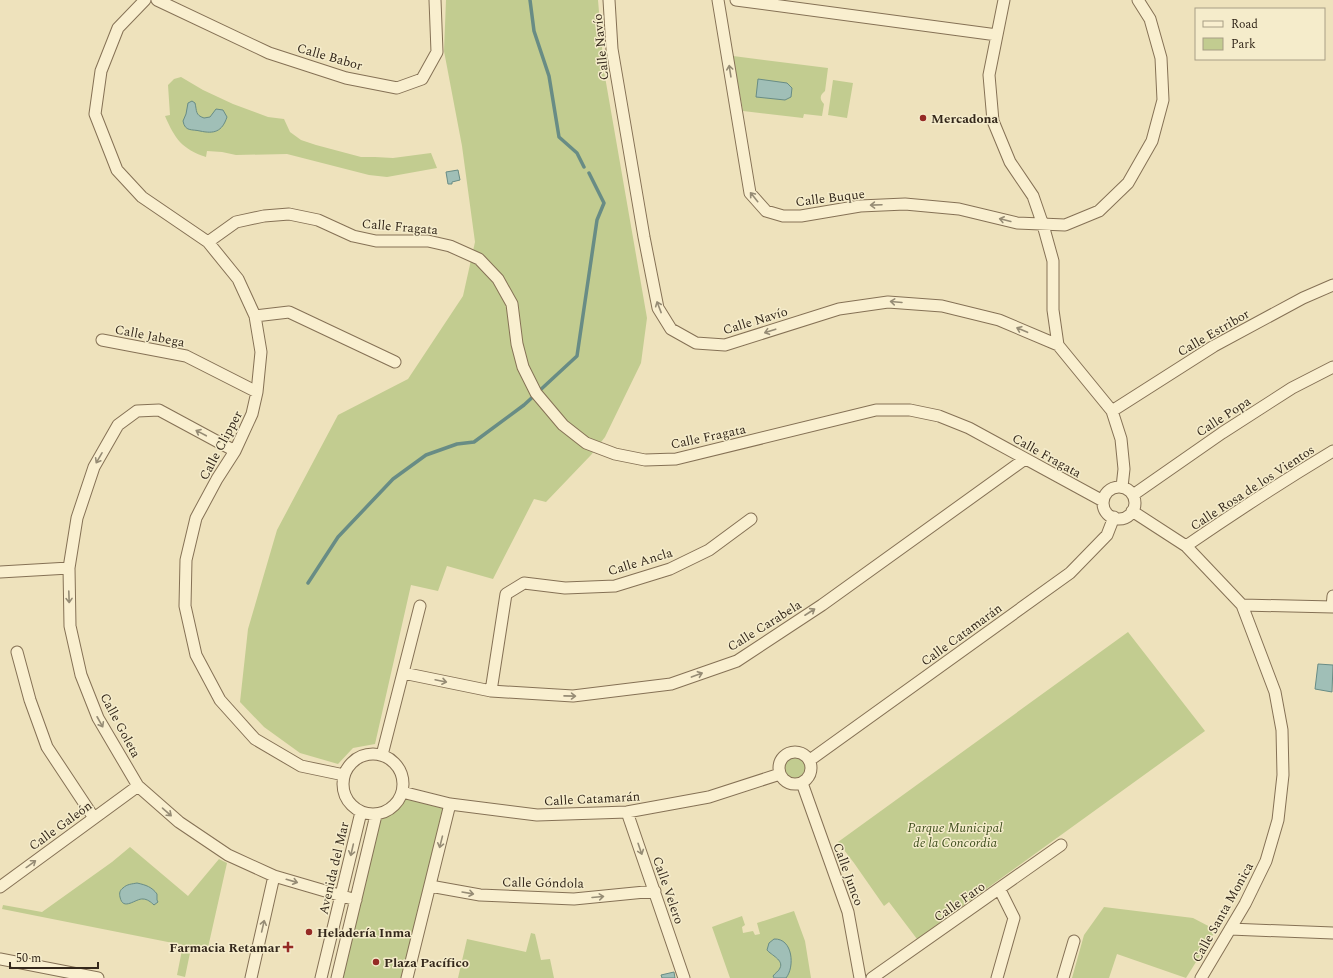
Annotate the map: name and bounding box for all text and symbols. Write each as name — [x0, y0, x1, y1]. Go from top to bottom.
legend — [1195, 8, 1325, 60]
street label: Calle Navío — [588, 13, 614, 81]
text: Road — [1231, 15, 1258, 34]
text: Park — [1231, 35, 1256, 54]
street label: Calle Babor — [295, 38, 365, 76]
one-way arrow — [725, 64, 733, 77]
place label: Mercadona — [931, 109, 999, 129]
marker: Mercadona — [918, 113, 928, 123]
street label: Calle Buque — [794, 184, 866, 212]
one-way arrow — [750, 192, 759, 202]
one-way arrow — [870, 201, 883, 209]
street label: Calle Fragata — [361, 214, 439, 240]
one-way arrow — [999, 216, 1012, 224]
one-way arrow — [890, 299, 903, 306]
one-way arrow — [655, 301, 663, 313]
street label: Calle Navío — [720, 302, 790, 340]
street label: Calle Estribor — [1174, 304, 1253, 362]
street label: Calle Jabega — [113, 319, 187, 353]
one-way arrow — [1016, 325, 1028, 333]
one-way arrow — [763, 328, 776, 335]
street label: Calle Popa — [1192, 391, 1255, 442]
street label: Calle Clipper — [194, 407, 248, 484]
street label: Calle Fragata — [669, 419, 748, 455]
one-way arrow — [195, 428, 207, 436]
street label: Calle Fragata — [1008, 429, 1085, 483]
street label: Calle Rosa de los Vientos — [1186, 440, 1319, 536]
one-way arrow — [95, 452, 103, 464]
street label: Calle Ancla — [606, 542, 676, 581]
one-way arrow — [66, 590, 73, 603]
street label: Calle Carabela — [724, 595, 806, 657]
street label: Calle Catamarán — [917, 598, 1007, 671]
one-way arrow — [804, 608, 816, 616]
one-way arrow — [691, 671, 704, 678]
one-way arrow — [434, 677, 447, 685]
street label: Calle Goleta — [95, 689, 146, 762]
one-way arrow — [563, 692, 576, 700]
one-way arrow — [97, 715, 105, 727]
street label: Calle Catamarán — [543, 786, 641, 812]
street label: Calle Galeón — [25, 796, 97, 856]
one-way arrow — [162, 807, 172, 816]
park label: Parque Municipal de la Concordia — [907, 818, 1003, 853]
street label: Avenida del Mar — [314, 820, 354, 917]
one-way arrow — [436, 835, 444, 848]
street label: Calle Junco — [827, 840, 869, 909]
one-way arrow — [637, 842, 644, 855]
one-way arrow — [347, 843, 355, 856]
street label: Calle Velero — [647, 854, 689, 927]
street label: Calle Santa Monica — [1187, 858, 1259, 966]
one-way arrow — [26, 860, 37, 868]
street label: Calle Góndola — [502, 872, 585, 894]
street label: Calle Faro — [930, 877, 990, 927]
one-way arrow — [285, 878, 298, 885]
one-way arrow — [462, 889, 475, 897]
one-way arrow — [591, 893, 604, 900]
one-way arrow — [260, 920, 268, 933]
place label: Heladería Inma — [317, 923, 411, 943]
marker: Heladería Inma — [304, 927, 314, 937]
place label: Farmacia Retamar — [169, 938, 280, 958]
marker: Farmacia Retamar — [283, 942, 293, 952]
scale bar — [10, 944, 98, 970]
text: 50 m — [16, 949, 41, 968]
place label: Plaza Pacífico — [384, 953, 469, 973]
marker: Plaza Pacífico — [371, 957, 381, 967]

